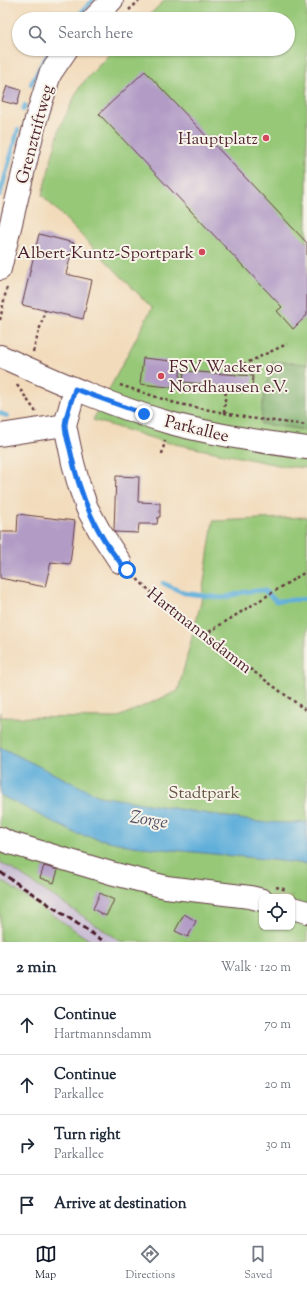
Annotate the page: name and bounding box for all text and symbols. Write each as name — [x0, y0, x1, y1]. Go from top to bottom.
search box — [12, 12, 295, 56]
icon: search — [26, 23, 48, 45]
text: Search here — [58, 24, 133, 45]
street label: Grenztriftweg — [11, 82, 61, 187]
place label: Hauptplatz — [178, 128, 258, 152]
marker: Hauptplatz — [261, 133, 271, 143]
place label: Albert-Kuntz-Sportpark — [17, 242, 194, 266]
marker: Albert-Kuntz-Sportpark — [197, 247, 207, 257]
place label: FSV Wacker 90 Nordhausen e.V. — [169, 356, 288, 400]
marker: FSV Wacker 90 Nordhausen e.V. — [156, 371, 166, 381]
route end — [135, 405, 153, 423]
street label: Parkallee — [162, 410, 231, 450]
route start — [118, 561, 136, 579]
street label: Hartmannsdamm — [141, 583, 256, 680]
park label: Stadtpark — [168, 782, 240, 806]
water label: Zorge — [128, 805, 169, 837]
map controls — [259, 894, 295, 930]
button: locate — [259, 894, 295, 930]
text: 2 min — [16, 956, 57, 980]
text: Walk · 120 m — [221, 959, 291, 977]
text: Continue — [54, 1005, 116, 1026]
icon: ahead — [16, 1014, 38, 1036]
text: 70 m — [264, 1016, 291, 1034]
text: Hartmannsdamm — [54, 1026, 151, 1044]
text: Continue — [54, 1065, 116, 1086]
icon: ahead — [16, 1074, 38, 1096]
text: 20 m — [265, 1076, 291, 1094]
text: Parkallee — [54, 1086, 104, 1104]
text: Turn right — [54, 1125, 120, 1146]
icon: right — [16, 1134, 38, 1156]
text: 30 m — [265, 1136, 291, 1154]
text: Parkallee — [54, 1146, 104, 1164]
icon: arrive — [16, 1194, 38, 1216]
text: Arrive at destination — [54, 1194, 187, 1215]
tab: Map — [35, 1243, 57, 1283]
tab: Directions — [126, 1243, 175, 1283]
tab: Saved — [244, 1243, 272, 1283]

